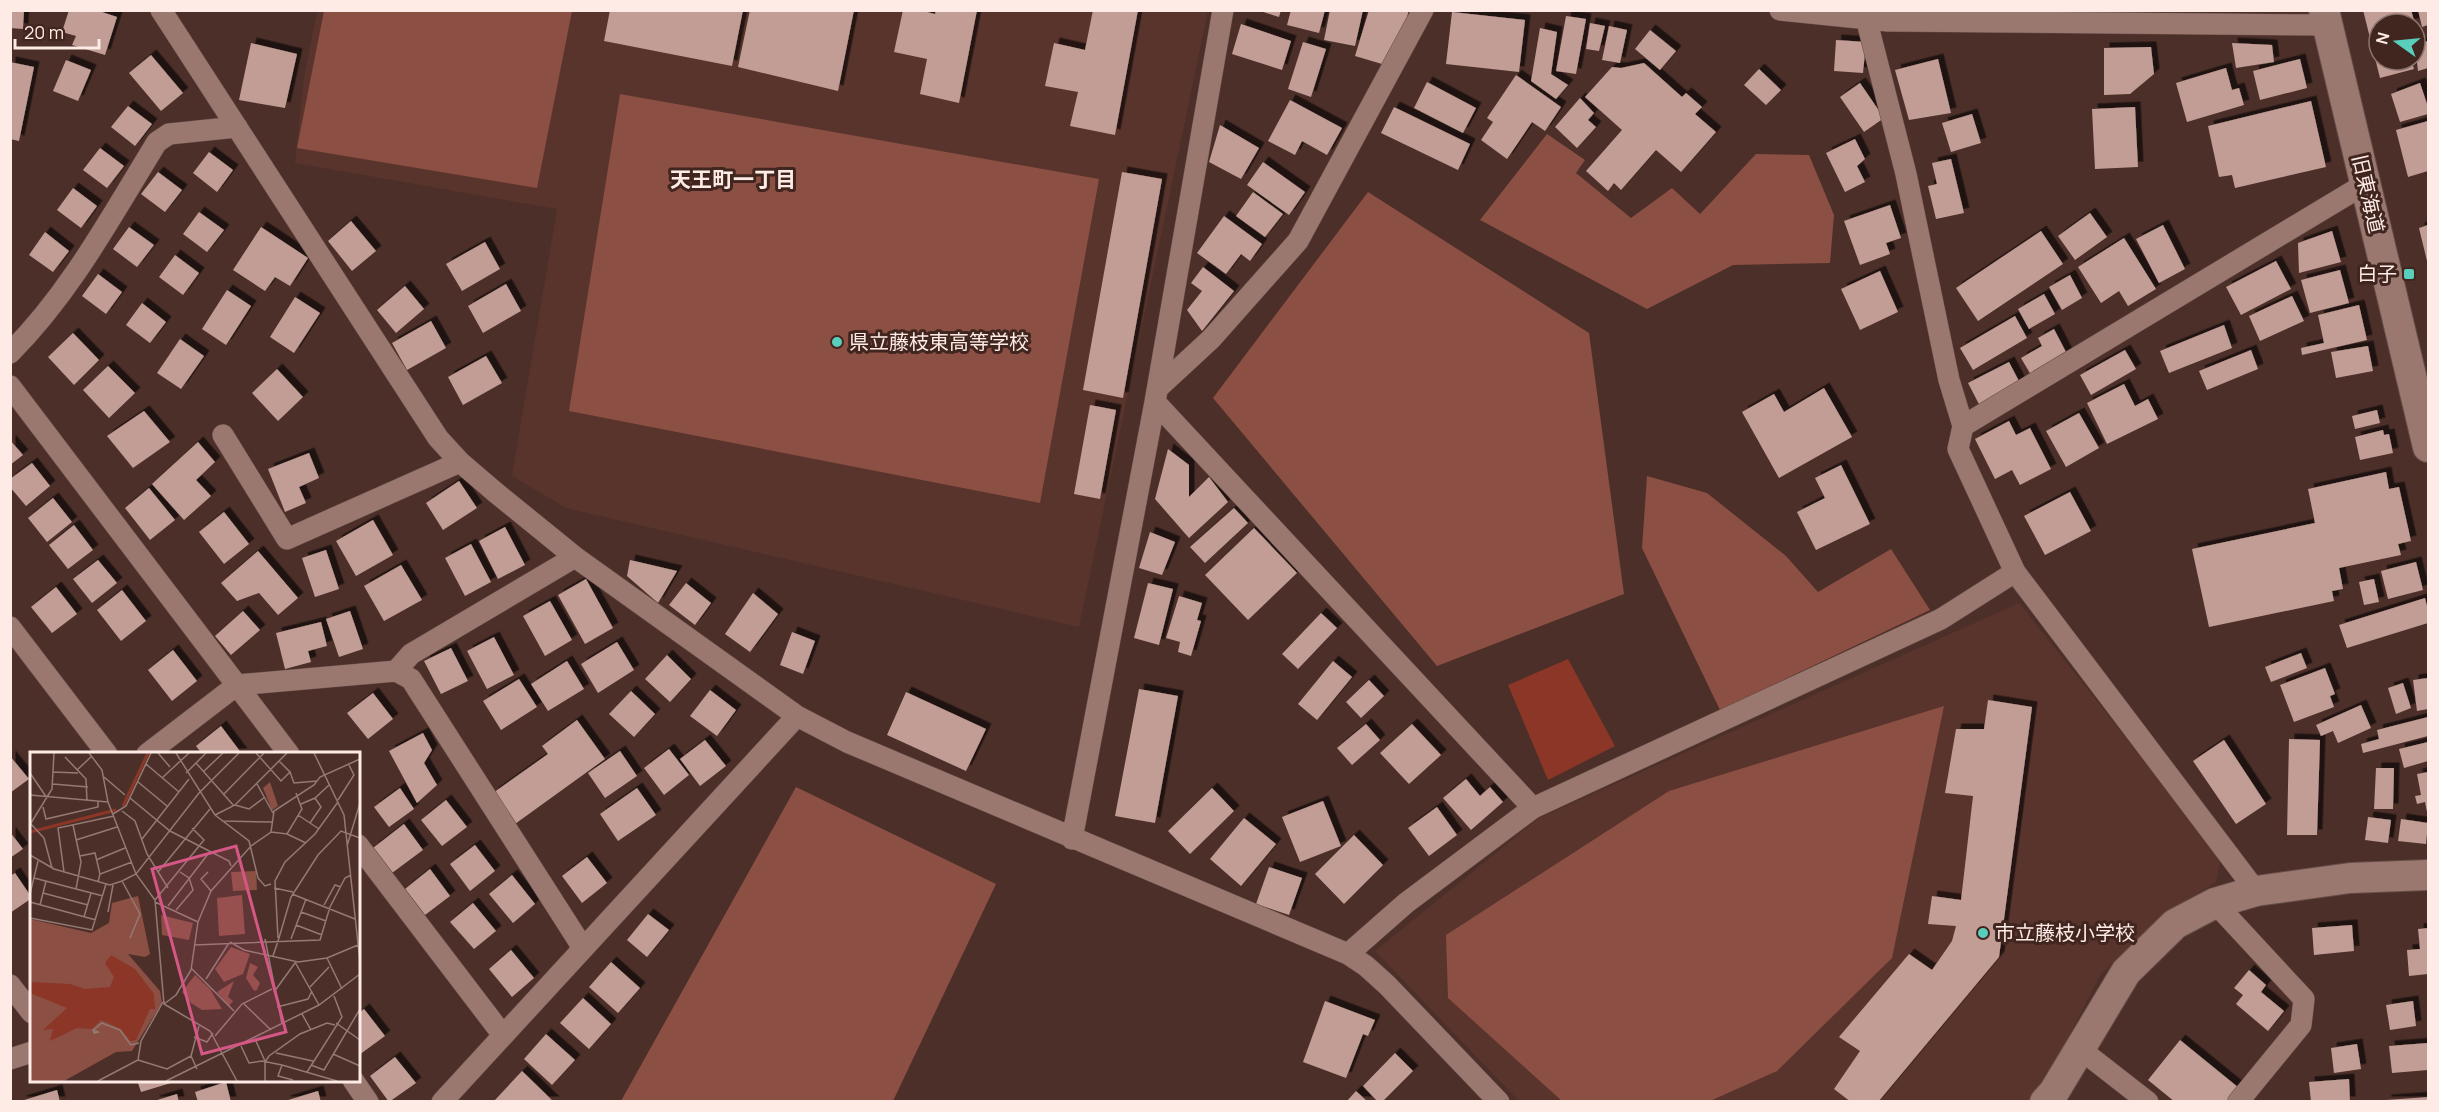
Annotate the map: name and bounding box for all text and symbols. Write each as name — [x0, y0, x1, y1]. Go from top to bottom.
scale bar — [15, 12, 99, 50]
north arrow — [2367, 12, 2427, 72]
text: 20 m — [24, 20, 64, 44]
text: N — [2370, 30, 2395, 47]
street label: 旧東海道 — [2346, 152, 2391, 236]
district label: 天王町一丁目 — [670, 165, 796, 193]
place label: 白子 — [2357, 260, 2397, 287]
marker: 白子 — [2402, 267, 2416, 281]
place label: 県立藤枝東高等学校 — [849, 328, 1029, 355]
marker: 県立藤枝東高等学校 — [830, 335, 844, 349]
inset map — [30, 752, 360, 1082]
place label: 市立藤枝小学校 — [1995, 919, 2135, 946]
marker: 市立藤枝小学校 — [1976, 926, 1990, 940]

